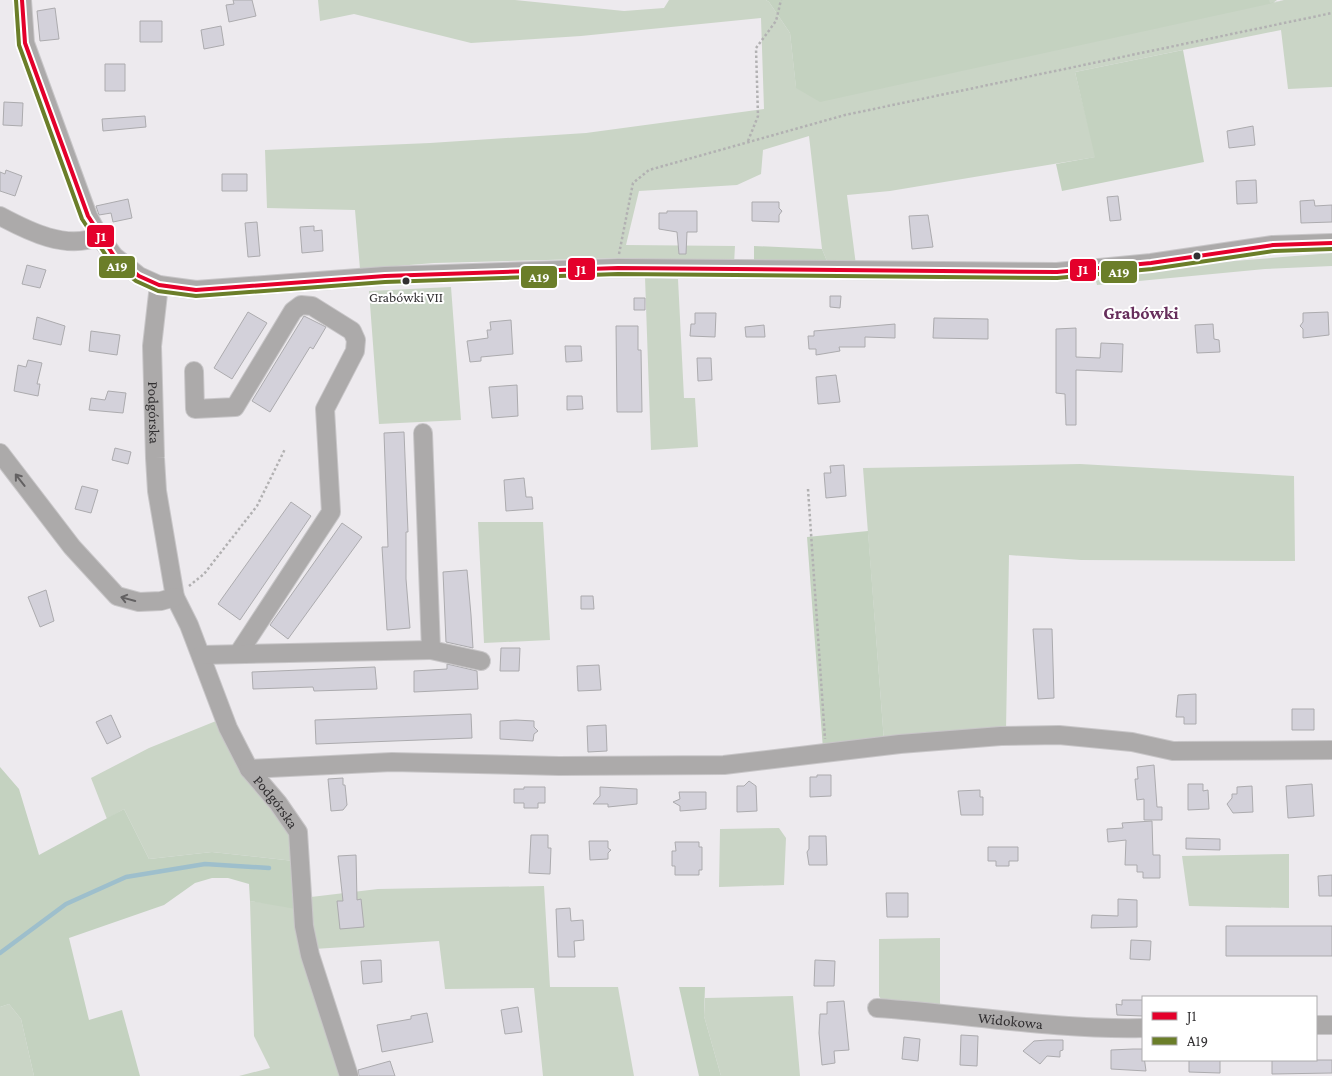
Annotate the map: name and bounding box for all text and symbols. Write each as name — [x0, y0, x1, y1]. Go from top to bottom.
line badge: J1 — [86, 224, 115, 248]
text: J1 — [94, 228, 106, 244]
unlabelled marker — [1192, 251, 1202, 261]
line badge: A19 — [98, 255, 136, 279]
line badge: J1 — [567, 257, 596, 281]
text: A19 — [105, 258, 128, 274]
line badge: J1 — [1069, 258, 1097, 282]
line badge: A19 — [1100, 260, 1138, 284]
text: J1 — [574, 261, 586, 277]
text: J1 — [1076, 261, 1088, 277]
text: A19 — [1107, 264, 1130, 280]
line badge: A19 — [520, 265, 558, 289]
text: A19 — [527, 269, 550, 285]
marker: Grabówki VII — [401, 276, 411, 286]
place label: Grabówki VII — [369, 289, 443, 305]
district label: Grabówki — [1103, 303, 1180, 323]
street label: Podgórska — [145, 381, 163, 444]
one-way arrow — [15, 473, 26, 486]
one-way arrow — [120, 594, 136, 603]
street label: Podgórska — [250, 772, 301, 831]
legend — [1142, 996, 1317, 1061]
text: J1 — [1185, 1008, 1196, 1025]
street label: Widokowa — [977, 1010, 1044, 1032]
text: A19 — [1187, 1033, 1208, 1049]

